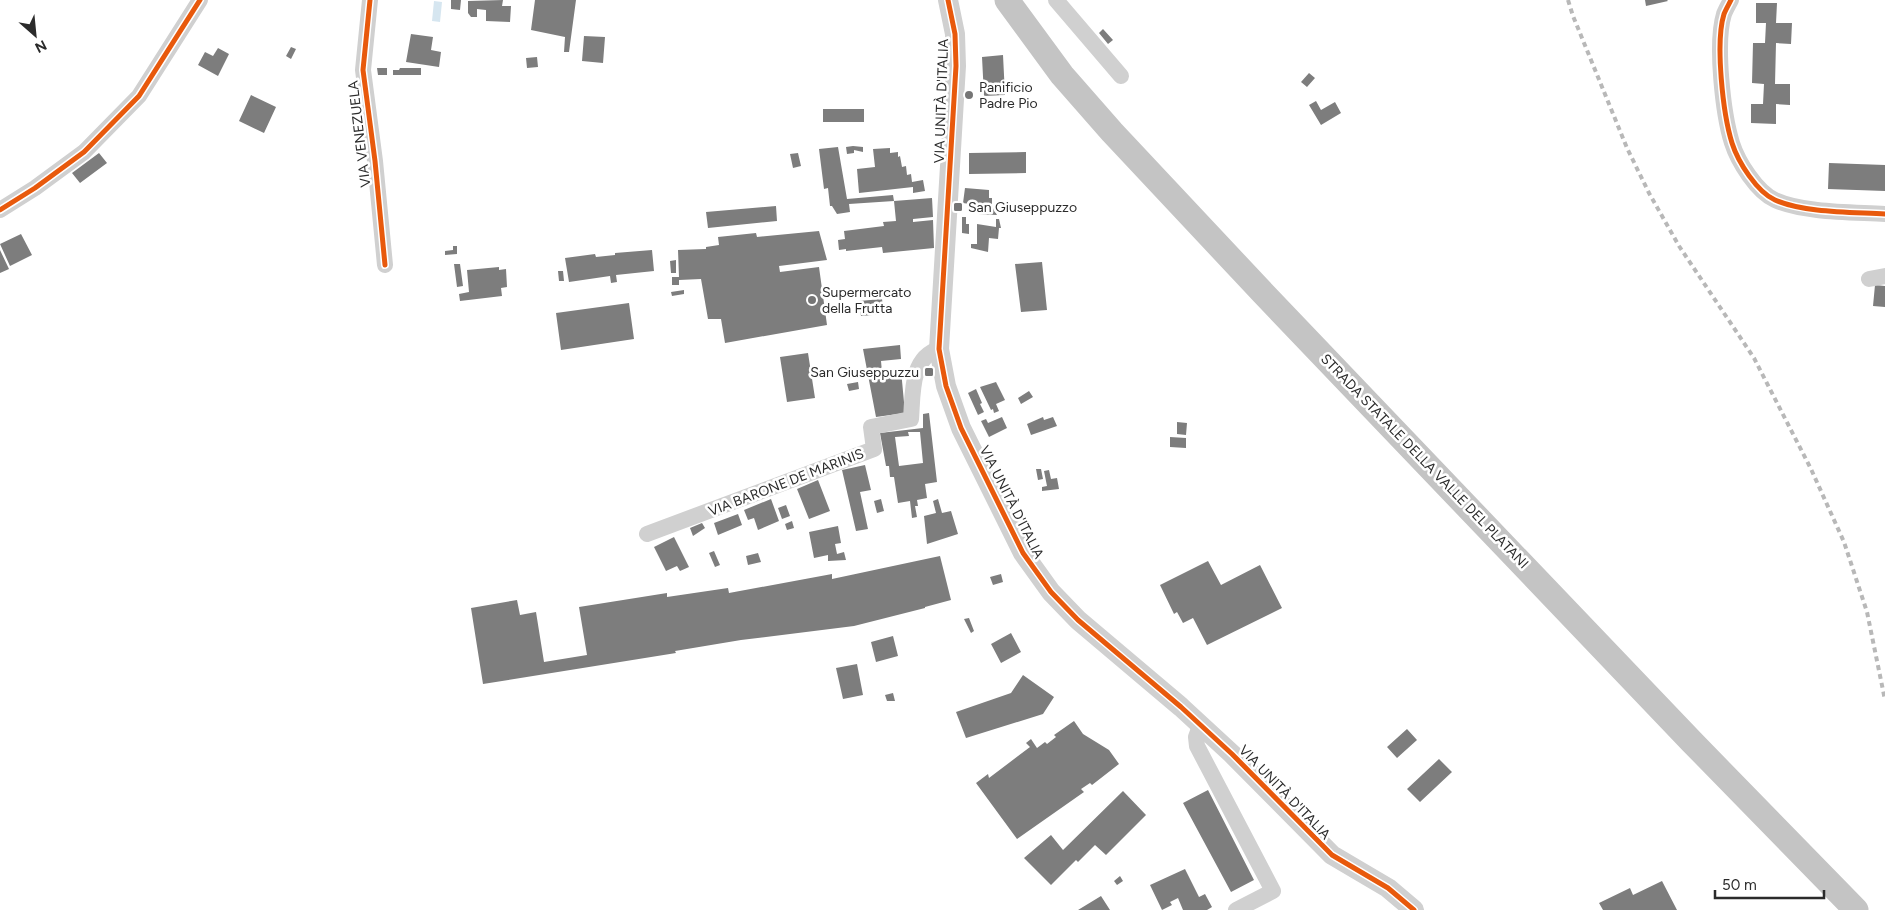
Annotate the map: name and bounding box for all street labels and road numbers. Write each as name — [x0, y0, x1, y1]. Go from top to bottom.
street label: VIA UNITÀ D'ITALIA — [931, 38, 952, 164]
street label: VIA VENEZUELA — [344, 79, 374, 188]
street label: STRADA STATALE DELLA VALLE DEL PLATANI — [1317, 351, 1532, 572]
street label: VIA UNITÀ D'ITALIA — [976, 443, 1048, 562]
street label: VIA BARONE DE MARINIS — [706, 445, 866, 520]
street label: VIA UNITÀ D'ITALIA — [1235, 742, 1334, 843]

